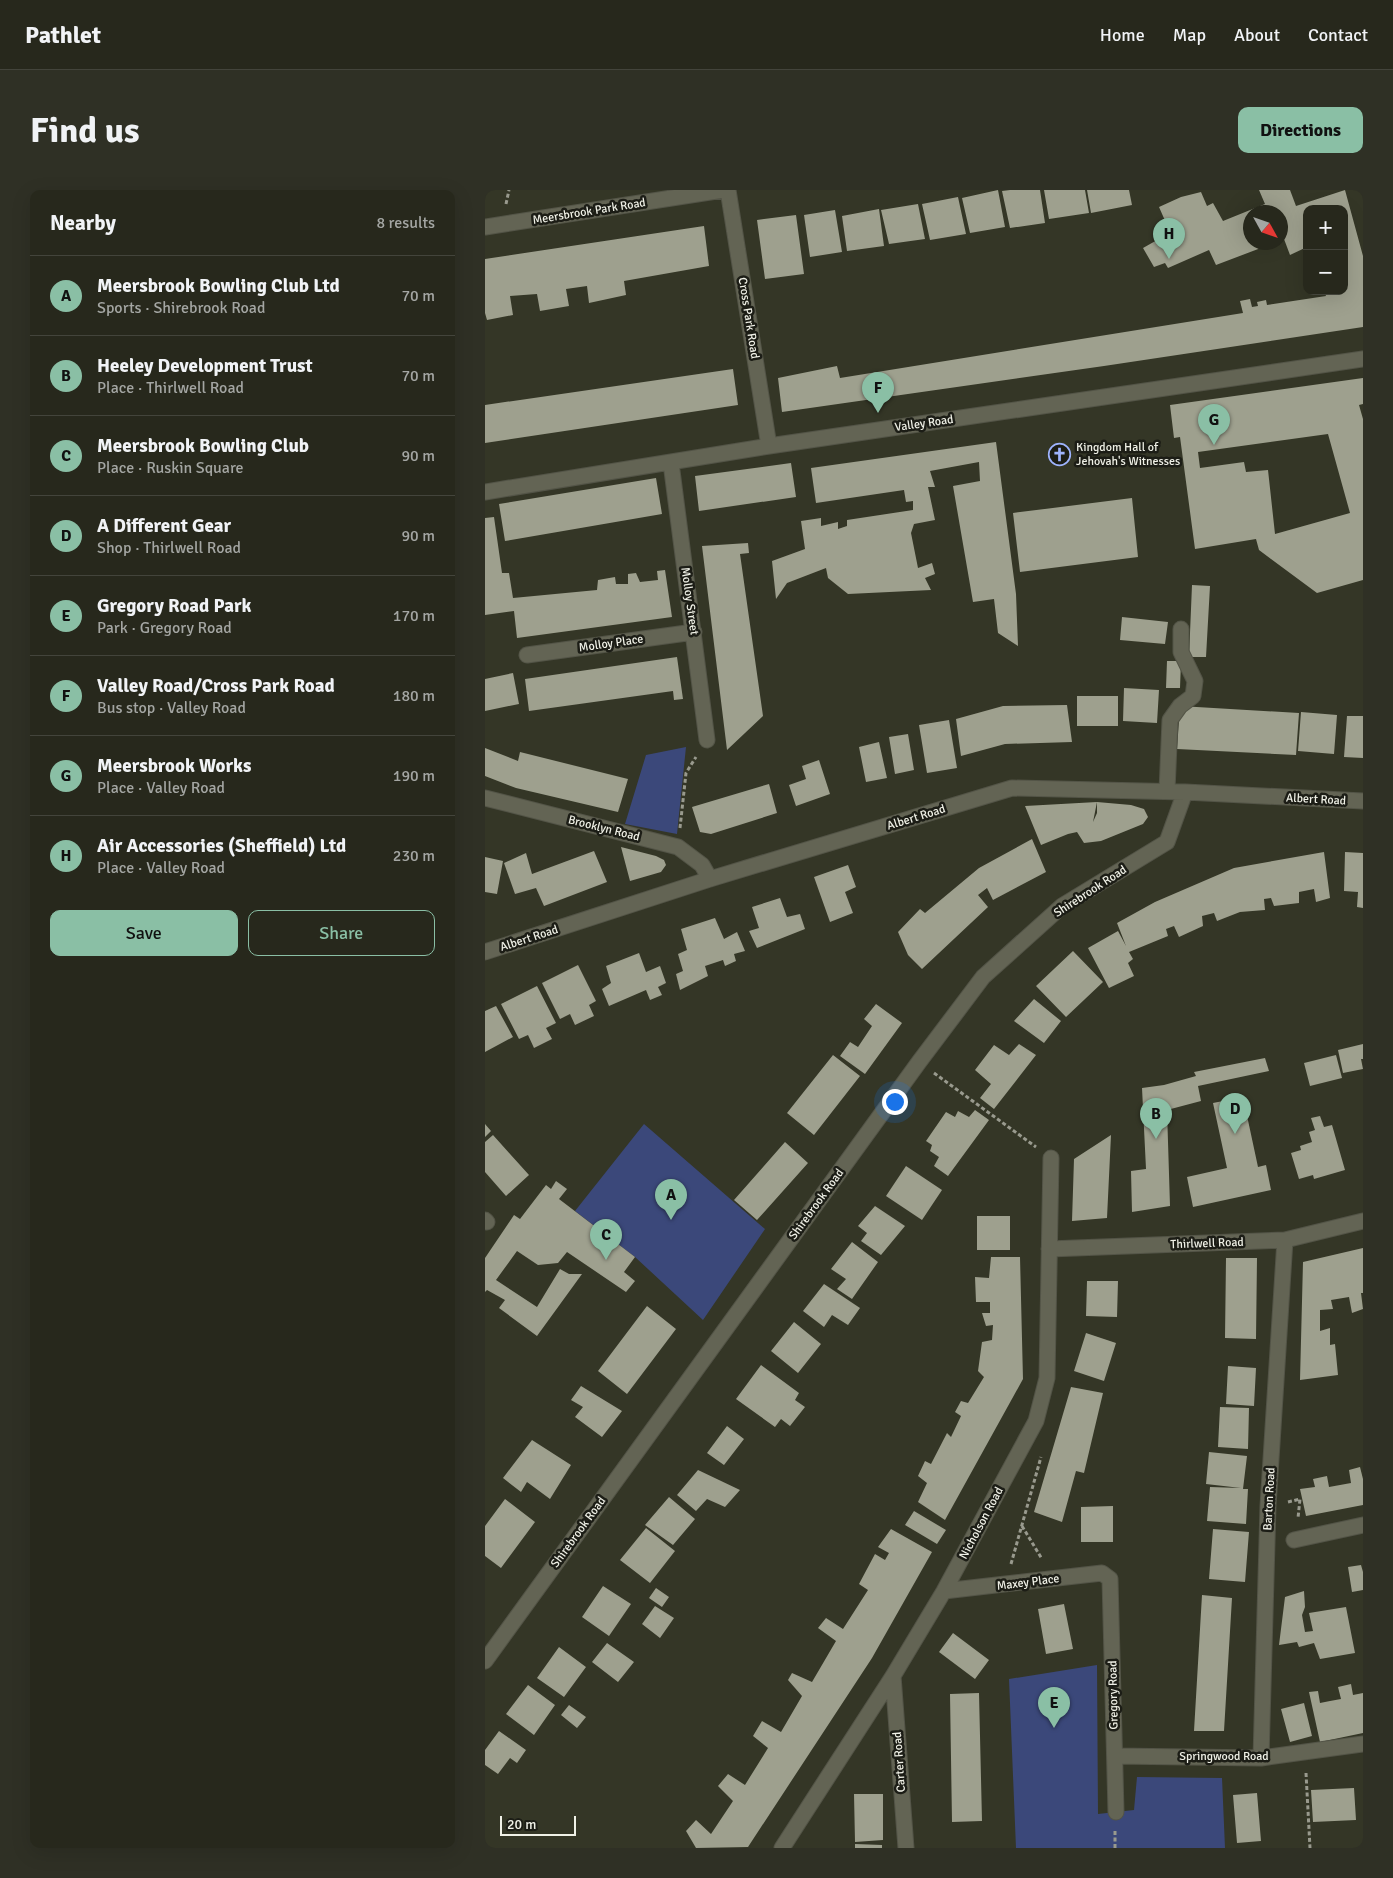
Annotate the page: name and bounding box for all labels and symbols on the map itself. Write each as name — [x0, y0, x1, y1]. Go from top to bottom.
street label: Meersbrook Park Road — [531, 195, 647, 228]
north arrow — [1243, 205, 1288, 250]
pin: H — [1153, 218, 1185, 259]
street label: Cross Park Road — [735, 276, 762, 360]
pin: F — [862, 372, 894, 413]
pin: G — [1198, 404, 1230, 445]
street label: Valley Road — [894, 412, 954, 435]
place label: Kingdom Hall of Jehovah's Witnesses — [1076, 440, 1180, 469]
church icon: Kingdom Hall of Jehovah's Witnesses — [1048, 442, 1072, 466]
street label: Molloy Street — [677, 566, 702, 636]
street label: Molloy Place — [578, 632, 644, 655]
street label: Albert Road — [1285, 790, 1346, 809]
street label: Albert Road — [885, 801, 947, 833]
street label: Brooklyn Road — [566, 812, 641, 845]
street label: Shirebrook Road — [1051, 862, 1130, 921]
street label: Albert Road — [498, 922, 560, 955]
your location — [882, 1089, 908, 1115]
pin: D — [1219, 1093, 1251, 1134]
pin: B — [1140, 1098, 1172, 1139]
street label: Shirebrook Road — [786, 1166, 847, 1243]
pin: A — [655, 1179, 687, 1220]
pin: C — [590, 1219, 622, 1260]
street label: Thirlwell Road — [1170, 1235, 1244, 1252]
street label: Barton Road — [1260, 1467, 1279, 1531]
street label: Nicholson Road — [956, 1485, 1007, 1562]
street label: Shirebrook Road — [548, 1494, 609, 1571]
street label: Maxey Place — [996, 1571, 1060, 1594]
street label: Gregory Road — [1105, 1660, 1122, 1730]
pin: E — [1038, 1687, 1070, 1728]
street label: Carter Road — [890, 1731, 909, 1793]
street label: Springwood Road — [1179, 1749, 1269, 1764]
scale bar — [500, 1813, 576, 1836]

